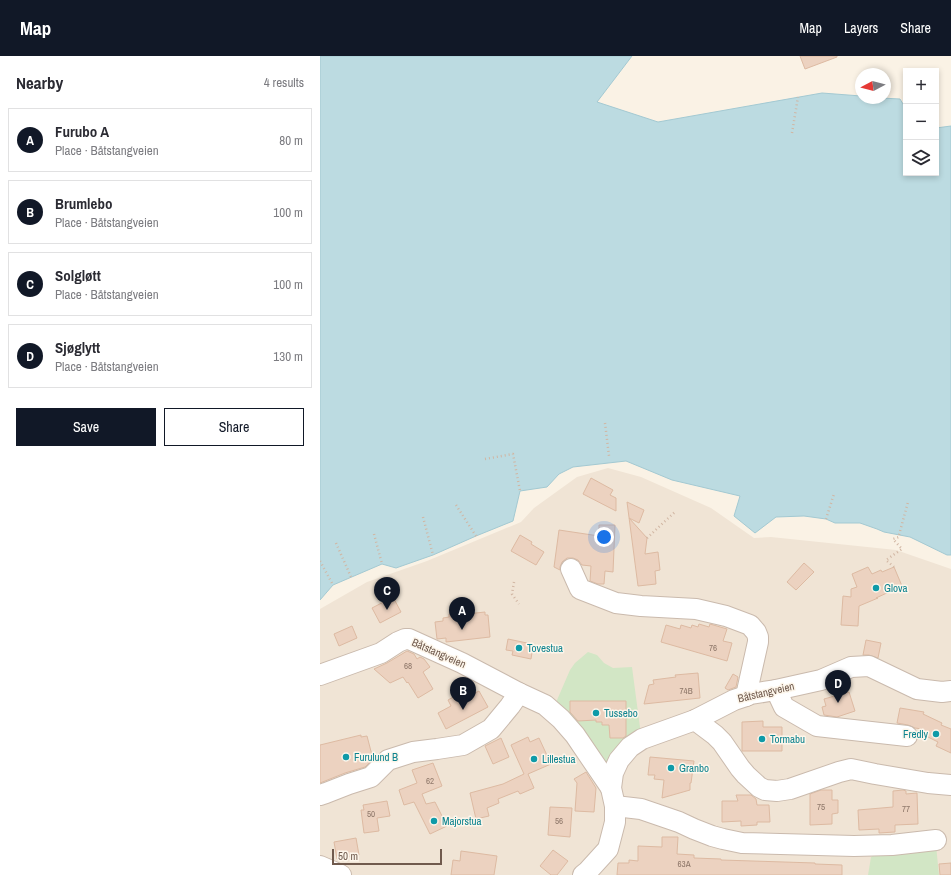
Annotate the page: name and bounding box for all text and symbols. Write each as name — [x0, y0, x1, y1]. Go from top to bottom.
text: Map — [20, 15, 51, 41]
text: Map — [800, 19, 822, 37]
text: Layers — [844, 19, 878, 37]
text: Share — [900, 19, 931, 37]
north arrow — [855, 68, 891, 104]
map controls — [903, 68, 939, 176]
button: + — [903, 68, 939, 104]
text: Nearby — [16, 71, 63, 94]
text: 4 results — [264, 74, 304, 91]
button: − — [903, 104, 939, 140]
text: Furubo A — [55, 121, 109, 142]
text: A — [26, 132, 34, 149]
text: 80 m — [279, 132, 303, 149]
button: layers — [903, 140, 939, 176]
text: Place · Båtstangveien — [55, 142, 159, 159]
text: Brumlebo — [55, 193, 112, 214]
text: B — [26, 204, 34, 221]
text: 100 m — [273, 204, 303, 221]
text: Place · Båtstangveien — [55, 214, 159, 231]
text: Solgløtt — [55, 265, 101, 286]
text: C — [26, 276, 34, 293]
text: 100 m — [273, 276, 303, 293]
text: Place · Båtstangveien — [55, 286, 159, 303]
text: Sjøglytt — [55, 337, 100, 358]
text: D — [26, 348, 34, 365]
text: 130 m — [273, 348, 303, 365]
text: Place · Båtstangveien — [55, 358, 159, 375]
button: Save — [16, 408, 156, 446]
button: Share — [164, 408, 304, 446]
your location — [594, 527, 614, 547]
pin: C — [374, 577, 400, 610]
place label: Glova — [884, 581, 908, 595]
marker: Glova — [871, 583, 881, 593]
pin: A — [449, 597, 475, 630]
street label: Båtstangveien — [410, 635, 468, 671]
place label: Tovestua — [527, 641, 563, 655]
house number: 76 — [709, 642, 717, 654]
marker: Tovestua — [514, 643, 524, 653]
house number: 68 — [404, 660, 412, 672]
pin: D — [825, 670, 851, 703]
pin: B — [450, 677, 476, 710]
street label: Båtstangveien — [736, 679, 796, 705]
house number: 74B — [679, 685, 693, 697]
place label: Tussebo — [604, 706, 638, 720]
marker: Tussebo — [591, 708, 601, 718]
place label: Fredly — [903, 727, 928, 741]
marker: Fredly — [931, 729, 941, 739]
place label: Tormabu — [770, 732, 805, 746]
marker: Tormabu — [757, 734, 767, 744]
place label: Furulund B — [354, 750, 398, 764]
marker: Furulund B — [341, 752, 351, 762]
place label: Lillestua — [542, 752, 576, 766]
marker: Lillestua — [529, 754, 539, 764]
place label: Granbo — [679, 761, 709, 775]
marker: Granbo — [666, 763, 676, 773]
house number: 62 — [426, 775, 434, 787]
house number: 75 — [817, 801, 825, 813]
house number: 77 — [902, 803, 910, 815]
house number: 50 — [367, 808, 375, 820]
place label: Majorstua — [442, 814, 482, 828]
house number: 56 — [555, 815, 563, 827]
marker: Majorstua — [429, 816, 439, 826]
scale bar — [332, 847, 442, 866]
text: 50 m — [338, 849, 358, 863]
house number: 63A — [677, 858, 691, 870]

